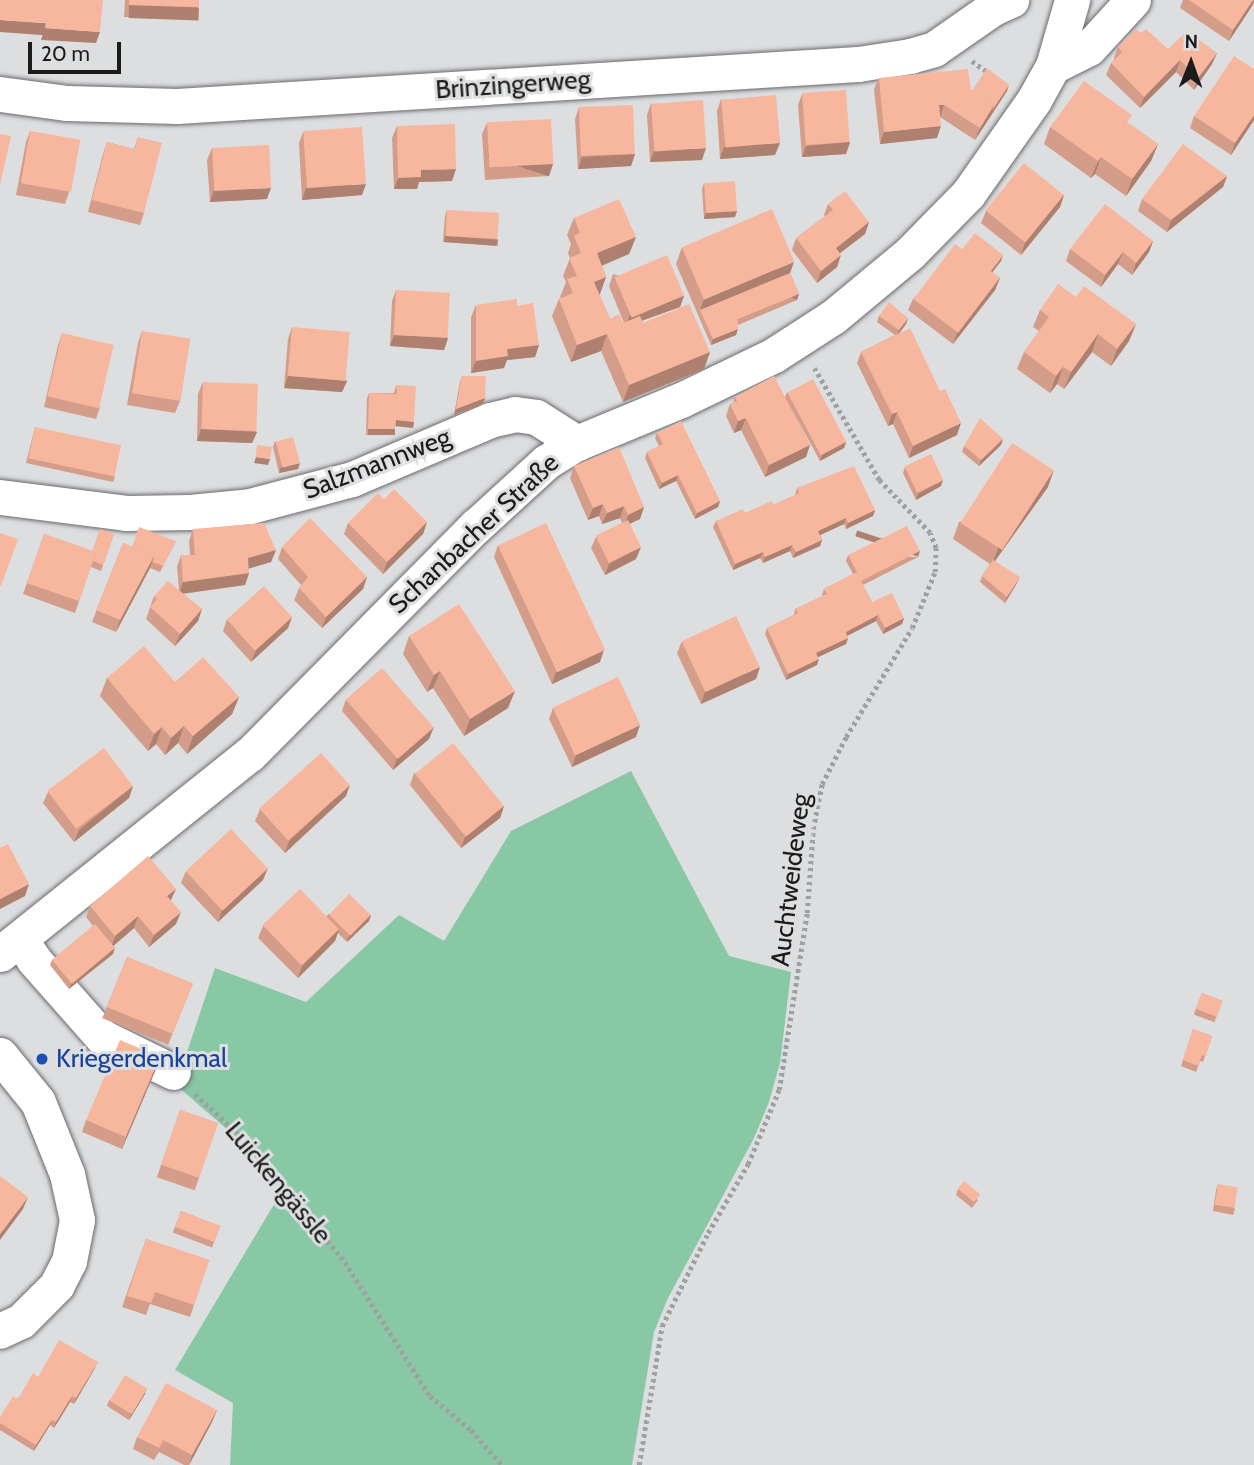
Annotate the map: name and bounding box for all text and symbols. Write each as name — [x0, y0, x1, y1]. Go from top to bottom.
scale bar — [32, 28, 124, 72]
north arrow — [1156, 28, 1226, 98]
text: N — [1184, 30, 1198, 53]
text: 20 m — [41, 41, 90, 66]
street label: Brinzingerweg — [434, 64, 592, 106]
street label: Salzmannweg — [299, 422, 455, 506]
street label: Schanbacher Straße — [383, 447, 565, 621]
street label: Auchtweideweg — [765, 792, 817, 968]
place label: Kriegerdenkmal — [56, 1043, 227, 1075]
marker: Kriegerdenkmal — [34, 1051, 50, 1067]
street label: Luickengässle — [218, 1116, 338, 1250]

